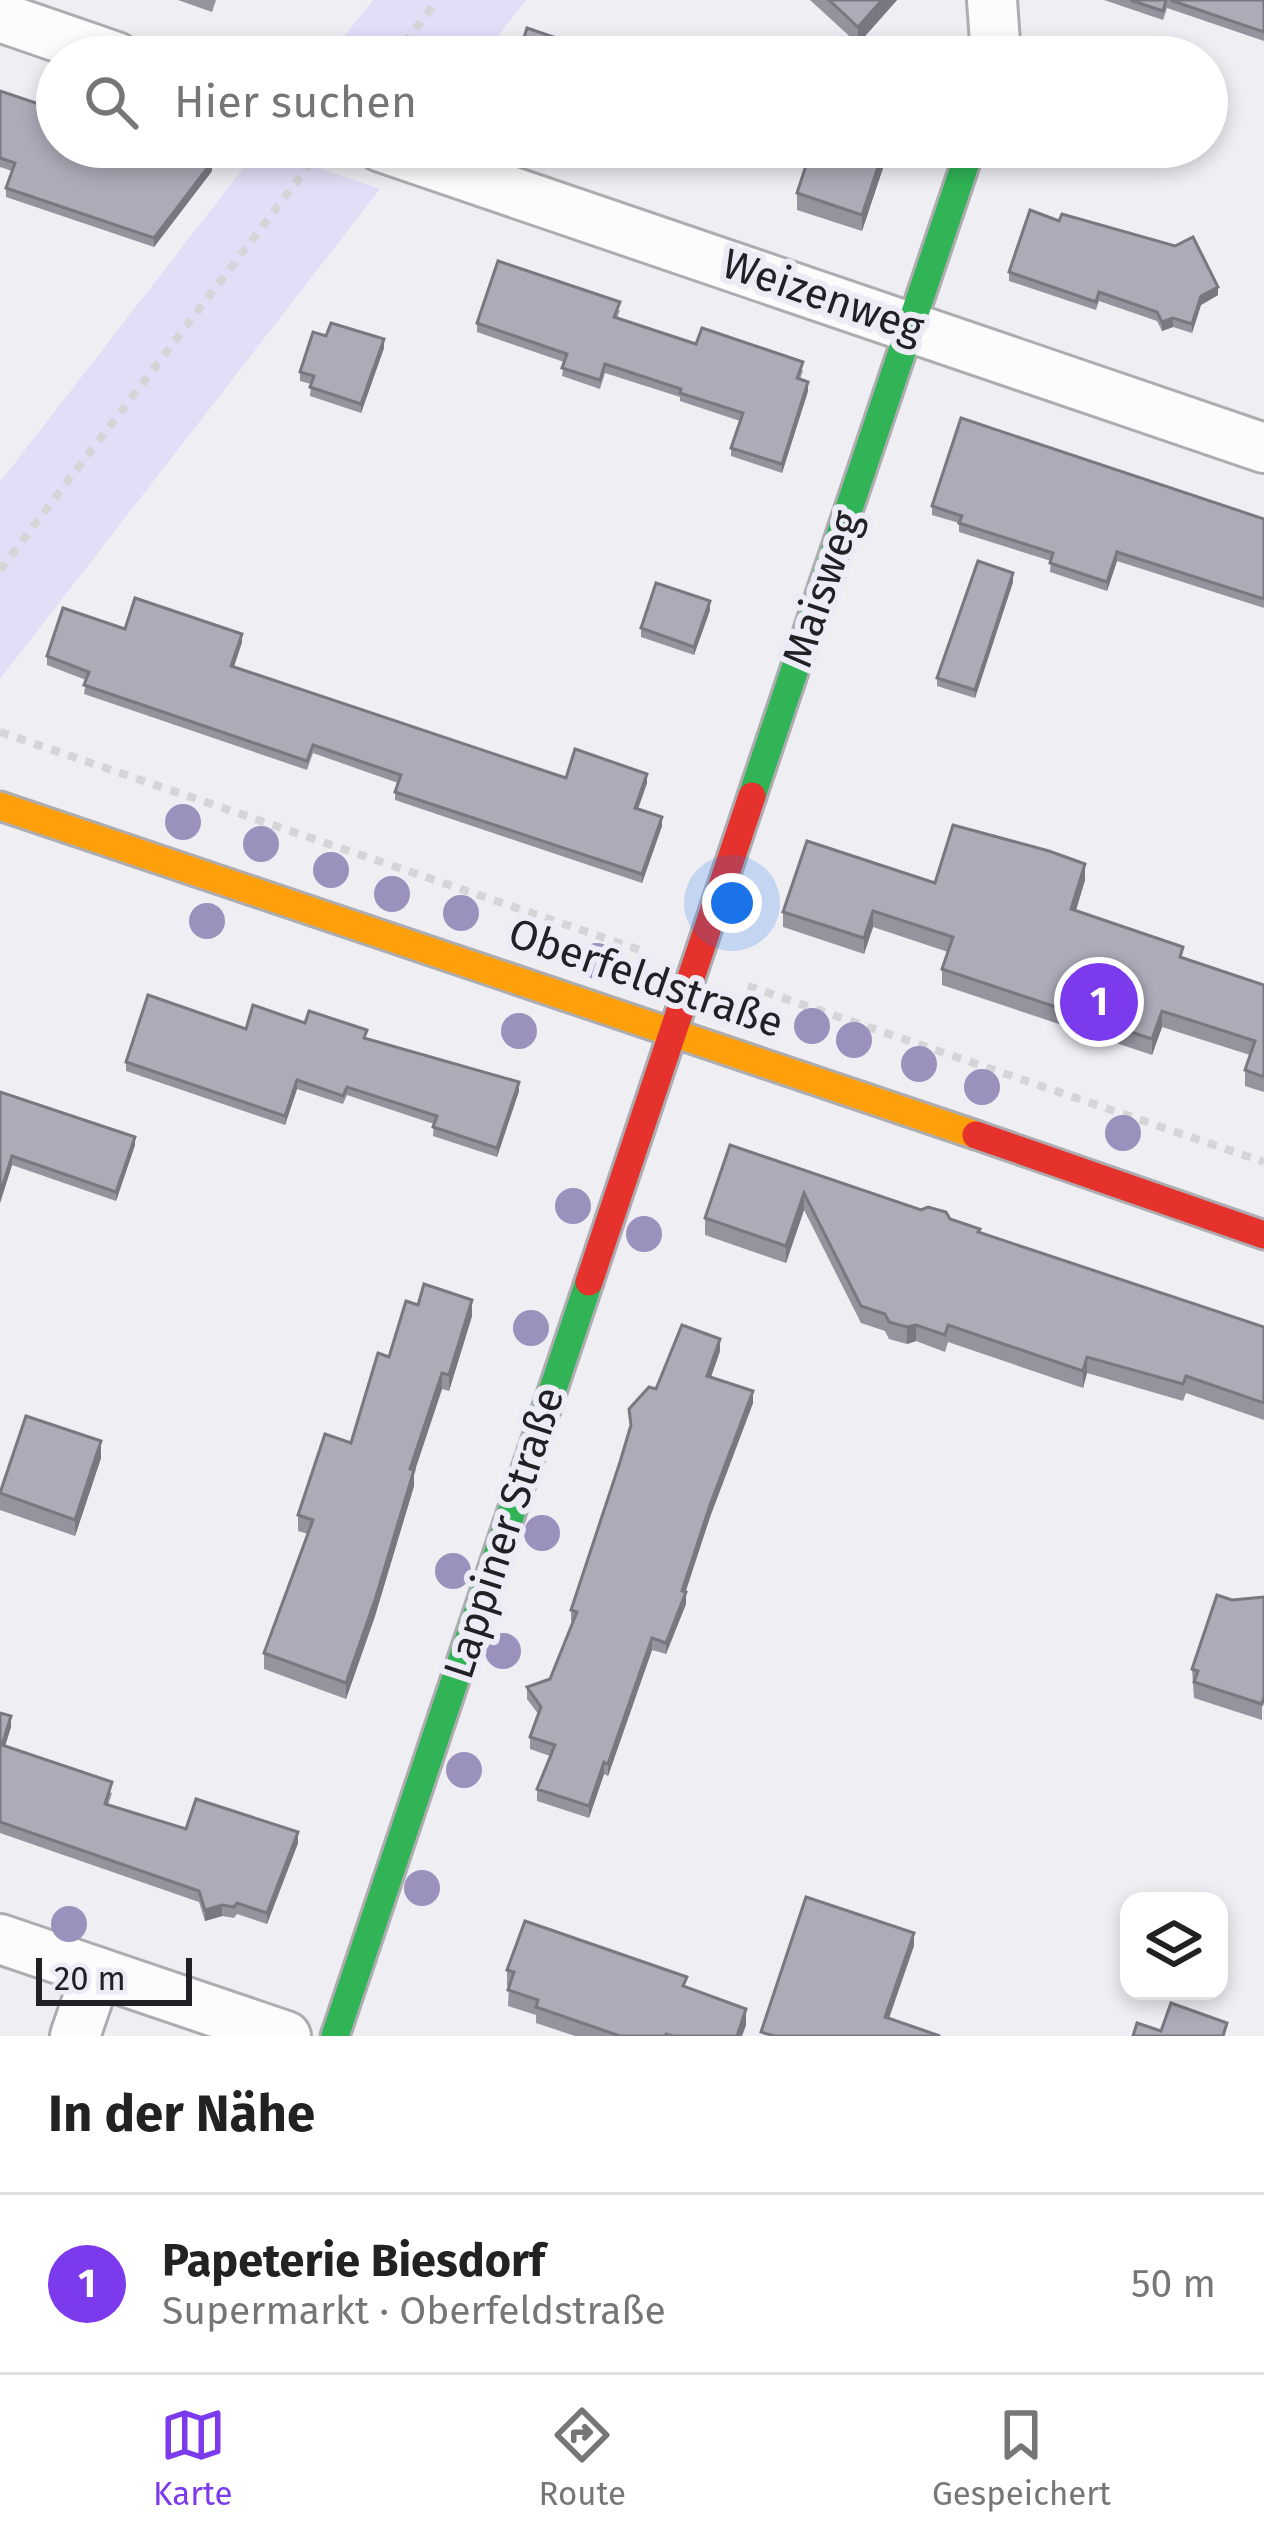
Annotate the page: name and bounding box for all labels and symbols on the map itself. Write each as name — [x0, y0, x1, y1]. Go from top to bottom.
street label: Weizenweg — [716, 238, 930, 354]
street label: Maisweg — [772, 504, 872, 674]
your location — [702, 873, 762, 933]
street label: Oberfeldstraße — [502, 908, 790, 1048]
pin: 1 — [1060, 957, 1138, 1047]
street label: Lappiner Straße — [433, 1381, 575, 1685]
scale bar — [36, 1952, 192, 2005]

